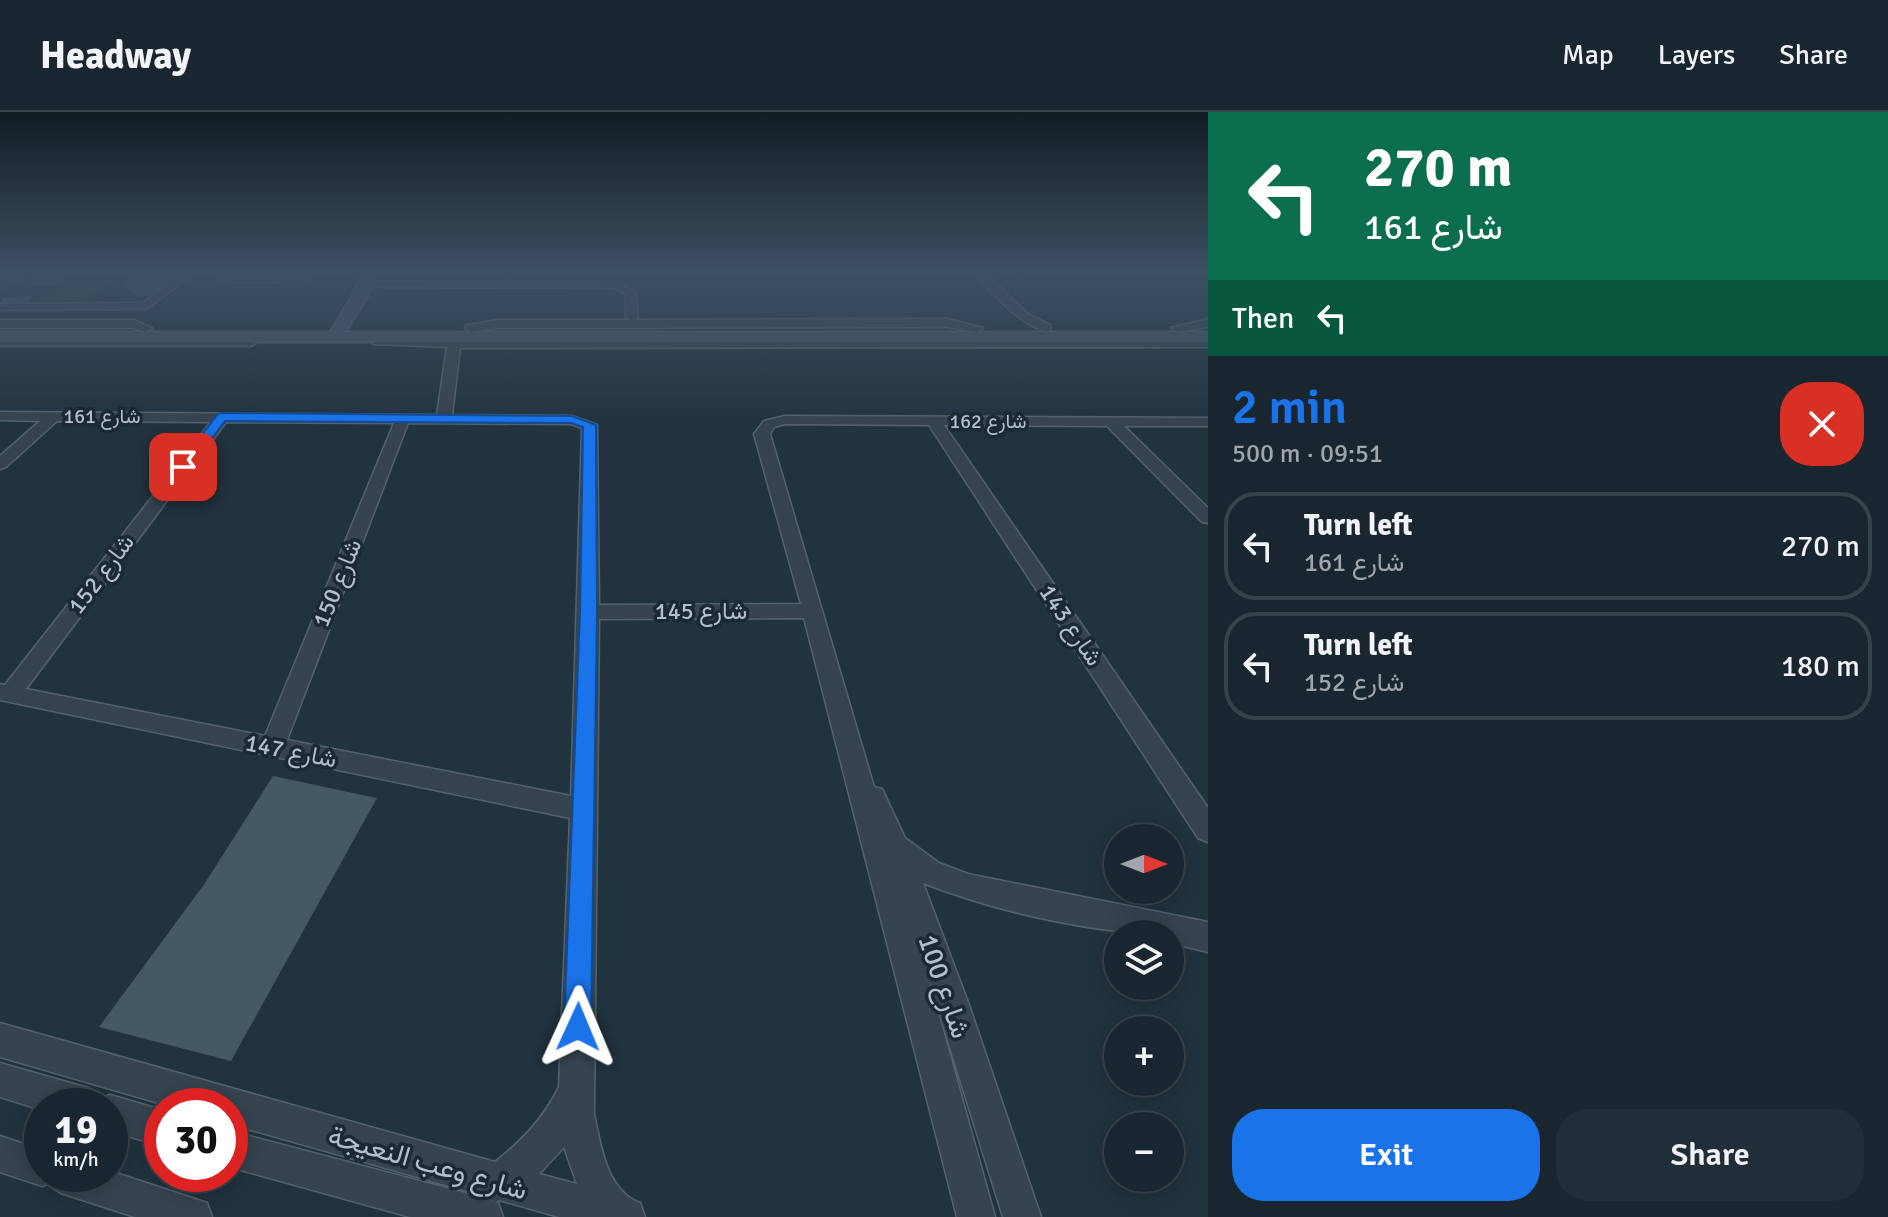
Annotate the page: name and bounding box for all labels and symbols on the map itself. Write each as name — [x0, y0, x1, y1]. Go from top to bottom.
street label: شارع 161 — [63, 404, 141, 430]
street label: شارع 162 — [949, 409, 1027, 435]
pin — [149, 433, 217, 501]
street label: شارع 152 — [61, 528, 142, 621]
street label: شارع 150 — [306, 535, 369, 632]
street label: شارع 143 — [1032, 578, 1109, 672]
street label: شارع 145 — [655, 596, 747, 627]
street label: شارع 147 — [243, 727, 339, 776]
north arrow — [1104, 824, 1184, 904]
street label: شارع 100 — [909, 930, 978, 1043]
position arrow — [536, 985, 620, 1069]
speed limit sign: 30 — [144, 1088, 248, 1192]
street label: شارع وعب النعيجة — [324, 1118, 531, 1209]

